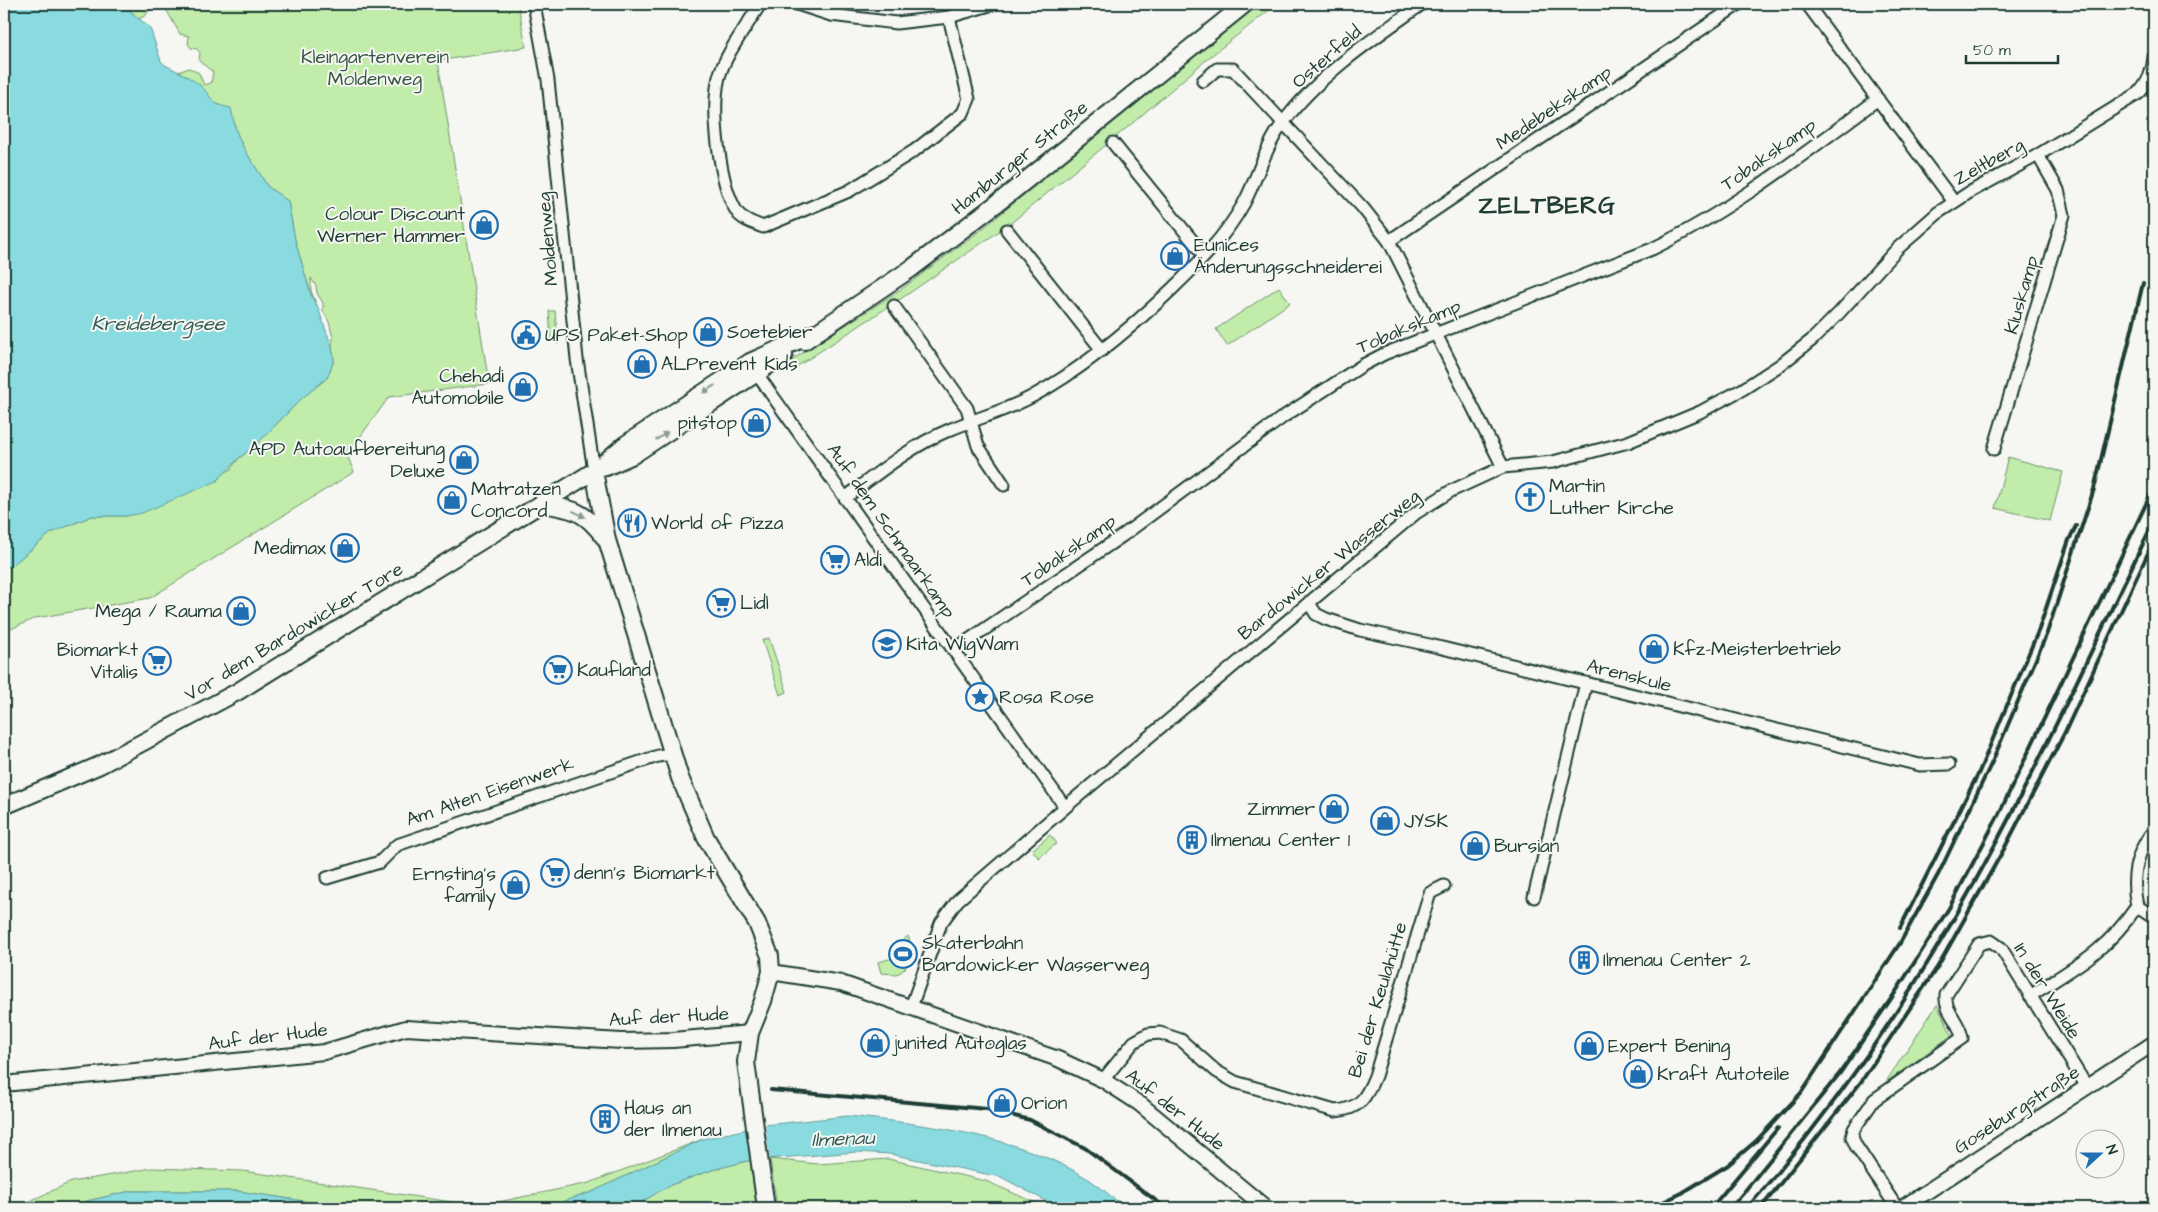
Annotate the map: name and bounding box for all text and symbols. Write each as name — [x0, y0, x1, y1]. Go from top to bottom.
street label: Osterfeld — [1286, 19, 1368, 95]
scale bar — [1966, 32, 2058, 64]
text: 50 m — [1973, 40, 2011, 61]
park label: Kleingartenverein Moldenweg — [301, 44, 449, 94]
street label: Medebekskamp — [1491, 59, 1618, 157]
street label: Hamburger Straße — [946, 94, 1095, 222]
street label: Tobakskamp — [1716, 112, 1822, 198]
street label: Zeltberg — [1949, 131, 2030, 193]
district label: ZELTBERG — [1478, 189, 1616, 223]
street label: Moldenweg — [530, 191, 567, 287]
place label: Colour Discount Werner Hammer — [317, 201, 466, 250]
shop icon: Colour Discount Werner Hammer — [469, 210, 499, 240]
place label: Eunices Änderungsschneiderei — [1194, 232, 1382, 282]
shop icon: Eunices Änderungsschneiderei — [1160, 241, 1190, 271]
street label: Kluskamp — [1998, 252, 2046, 337]
street label: Tobakskamp — [1353, 293, 1466, 361]
water label: Kreidebergsee — [91, 310, 226, 339]
shop icon: Soetebier — [693, 317, 723, 347]
place label: Soetebier — [727, 319, 813, 346]
public building icon: UPS Paket-Shop — [511, 320, 541, 350]
place label: UPS Paket-Shop — [545, 322, 688, 349]
shop icon: ALPrevent Kids — [627, 349, 657, 379]
place label: ALPrevent Kids — [661, 351, 798, 378]
place label: Chehadi Automobile — [412, 363, 504, 412]
shop icon: Chehadi Automobile — [508, 372, 538, 402]
one-way arrow — [702, 384, 715, 393]
shop icon: pitstop — [741, 408, 771, 438]
place label: pitstop — [677, 410, 737, 437]
one-way arrow — [655, 431, 668, 441]
place label: APD Autoaufbereitung Deluxe — [249, 436, 445, 485]
street label: Auf dem Schmaarkamp — [820, 438, 962, 624]
shop icon: APD Autoaufbereitung Deluxe — [449, 445, 479, 475]
place label: Martin Luther Kirche — [1549, 473, 1674, 522]
place label: Matratzen Concord — [471, 476, 561, 525]
church icon: Martin Luther Kirche — [1515, 482, 1545, 512]
street label: Bardowicker Wasserweg — [1232, 483, 1427, 648]
shop icon: Matratzen Concord — [437, 485, 467, 515]
restaurant icon: World of Pizza — [617, 508, 647, 538]
street label: Tobakskamp — [1016, 508, 1122, 594]
one-way arrow — [572, 510, 586, 518]
place label: World of Pizza — [651, 510, 784, 537]
shop icon: Medimax — [330, 533, 360, 563]
place label: Medimax — [254, 535, 326, 562]
supermarket icon: Aldi — [820, 545, 850, 575]
place label: Aldi — [854, 547, 882, 574]
street label: Vor dem Bardowicker Tore — [180, 556, 408, 708]
supermarket icon: Lidl — [706, 588, 736, 618]
place label: Lidl — [740, 590, 769, 617]
shop icon: Mega / Rauma — [226, 596, 256, 626]
place label: Mega / Rauma — [95, 598, 222, 626]
school or university icon: Kita WigWam — [872, 629, 902, 659]
place label: Kita WigWam — [906, 631, 1018, 659]
shop icon: Kfz-Meisterbetrieb — [1639, 634, 1669, 664]
place label: Kfz-Meisterbetrieb — [1673, 636, 1841, 663]
place label: Biomarkt Vitalis — [57, 637, 138, 686]
supermarket icon: Biomarkt Vitalis — [142, 646, 172, 676]
street label: Arenskule — [1584, 652, 1674, 700]
supermarket icon: Kaufland — [543, 655, 573, 685]
place label: Kaufland — [577, 657, 651, 684]
place icon: Rosa Rose — [965, 682, 995, 712]
place label: Rosa Rose — [999, 684, 1094, 711]
street label: Am Alten Eisenwerk — [402, 750, 578, 833]
shop icon: Zimmer — [1319, 794, 1349, 824]
place label: Zimmer — [1247, 796, 1316, 823]
shop icon: JYSK — [1370, 806, 1400, 836]
place label: JYSK — [1404, 808, 1448, 835]
building icon: Ilmenau Center 1 — [1177, 825, 1207, 855]
place label: Ilmenau Center 1 — [1211, 827, 1351, 854]
shop icon: Bursian — [1460, 831, 1490, 861]
place label: Bursian — [1494, 833, 1559, 860]
supermarket icon: denn's Biomarkt — [540, 858, 570, 888]
place label: denn's Biomarkt — [574, 860, 715, 887]
place label: Ernsting's family — [413, 861, 497, 911]
shop icon: Ernsting's family — [500, 870, 530, 900]
street label: Bei der Keulahütte — [1342, 919, 1414, 1081]
place label: Skaterbahn Bardowicker Wasserweg — [922, 930, 1149, 980]
street label: In der Weide — [2007, 938, 2087, 1044]
sports icon: Skaterbahn Bardowicker Wasserweg — [888, 939, 918, 969]
building icon: Ilmenau Center 2 — [1569, 945, 1599, 975]
place label: Ilmenau Center 2 — [1603, 947, 1751, 974]
street label: Auf der Hude — [608, 1000, 730, 1034]
street label: Auf der Hude — [207, 1016, 329, 1058]
shop icon: junited Autoglas — [860, 1028, 890, 1058]
place label: junited Autoglas — [891, 1030, 1027, 1058]
shop icon: Expert Bening — [1574, 1031, 1604, 1061]
place label: Expert Bening — [1608, 1033, 1730, 1061]
shop icon: Kraft Autoteile — [1623, 1059, 1653, 1089]
street label: Goseburgstraße — [1949, 1059, 2086, 1162]
place label: Kraft Autoteile — [1657, 1061, 1790, 1088]
street label: Auf der Hude — [1119, 1062, 1231, 1158]
shop icon: Orion — [987, 1088, 1017, 1118]
place label: Orion — [1021, 1090, 1067, 1117]
place label: Haus an der Ilmenau — [624, 1095, 722, 1144]
building icon: Haus an der Ilmenau — [590, 1104, 620, 1134]
water label: Ilmenau — [811, 1124, 877, 1154]
north arrow — [2076, 1130, 2126, 1180]
text: N — [2100, 1142, 2122, 1158]

